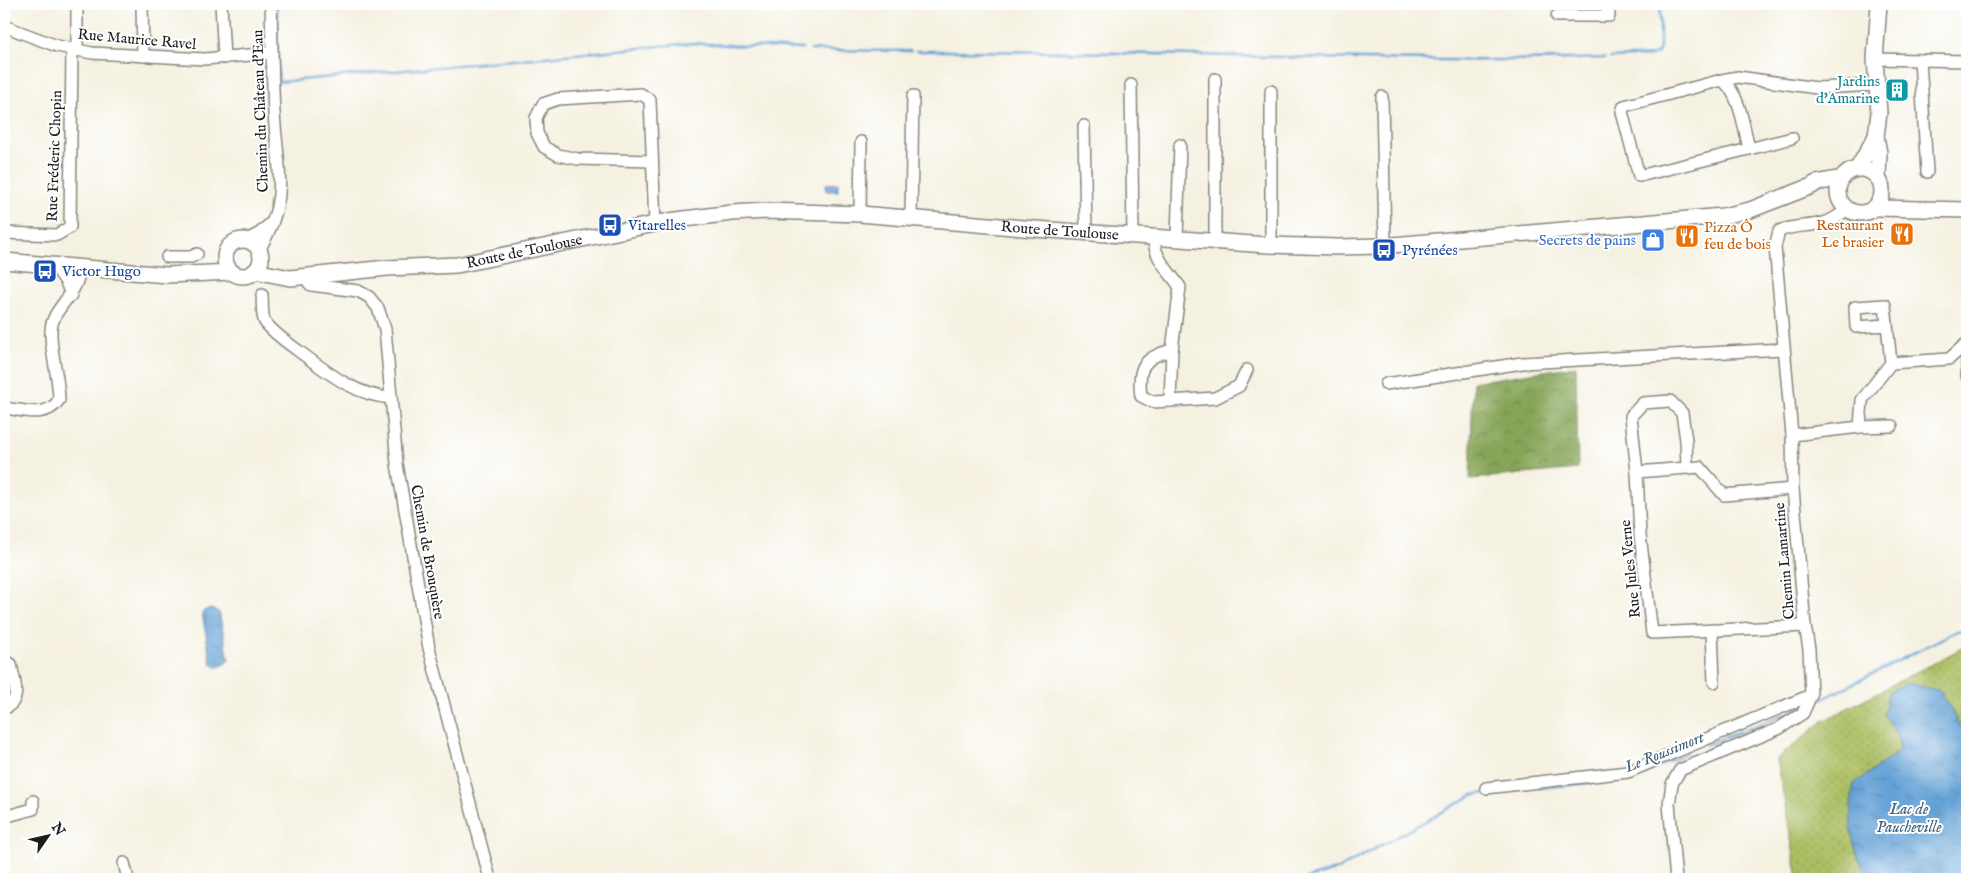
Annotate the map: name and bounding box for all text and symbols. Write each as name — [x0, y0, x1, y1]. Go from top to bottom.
street label: Rue Maurice Ravel — [77, 25, 198, 54]
street label: Chemin du Château d'Eau — [248, 29, 273, 193]
place label: Jardins d'Amarine — [1816, 72, 1880, 108]
building icon: Jardins d'Amarine — [1884, 77, 1910, 103]
street label: Rue Fréderic Chopin — [43, 90, 66, 222]
bus stop icon: Vitarelles — [597, 212, 623, 238]
place label: Vitarelles — [627, 216, 686, 235]
place label: Restaurant Le brasier — [1816, 216, 1884, 252]
street label: Route de Toulouse — [1000, 217, 1120, 245]
place label: Pizza Ô feu de bois — [1704, 218, 1771, 254]
restaurant icon: Restaurant Le brasier — [1889, 221, 1915, 247]
restaurant icon: Pizza Ô feu de bois — [1674, 223, 1700, 249]
shop icon: Secrets de pains — [1640, 227, 1666, 253]
street label: Route de Toulouse — [465, 230, 584, 273]
place label: Secrets de pains — [1539, 231, 1636, 250]
bus stop icon: Pyrénées — [1371, 237, 1397, 263]
place label: Pyrénées — [1402, 241, 1458, 260]
bus stop icon: Victor Hugo — [32, 258, 58, 284]
place label: Victor Hugo — [61, 262, 141, 281]
street label: Chemin de Brouquère — [406, 483, 449, 621]
street label: Chemin Lamartine — [1770, 502, 1799, 620]
street label: Rue Jules Verne — [1616, 519, 1645, 619]
water label: Le Roussimort — [1621, 728, 1708, 778]
water label: Lac de Paucheville — [1877, 800, 1942, 838]
north arrow — [22, 810, 72, 860]
text: N — [47, 818, 69, 839]

